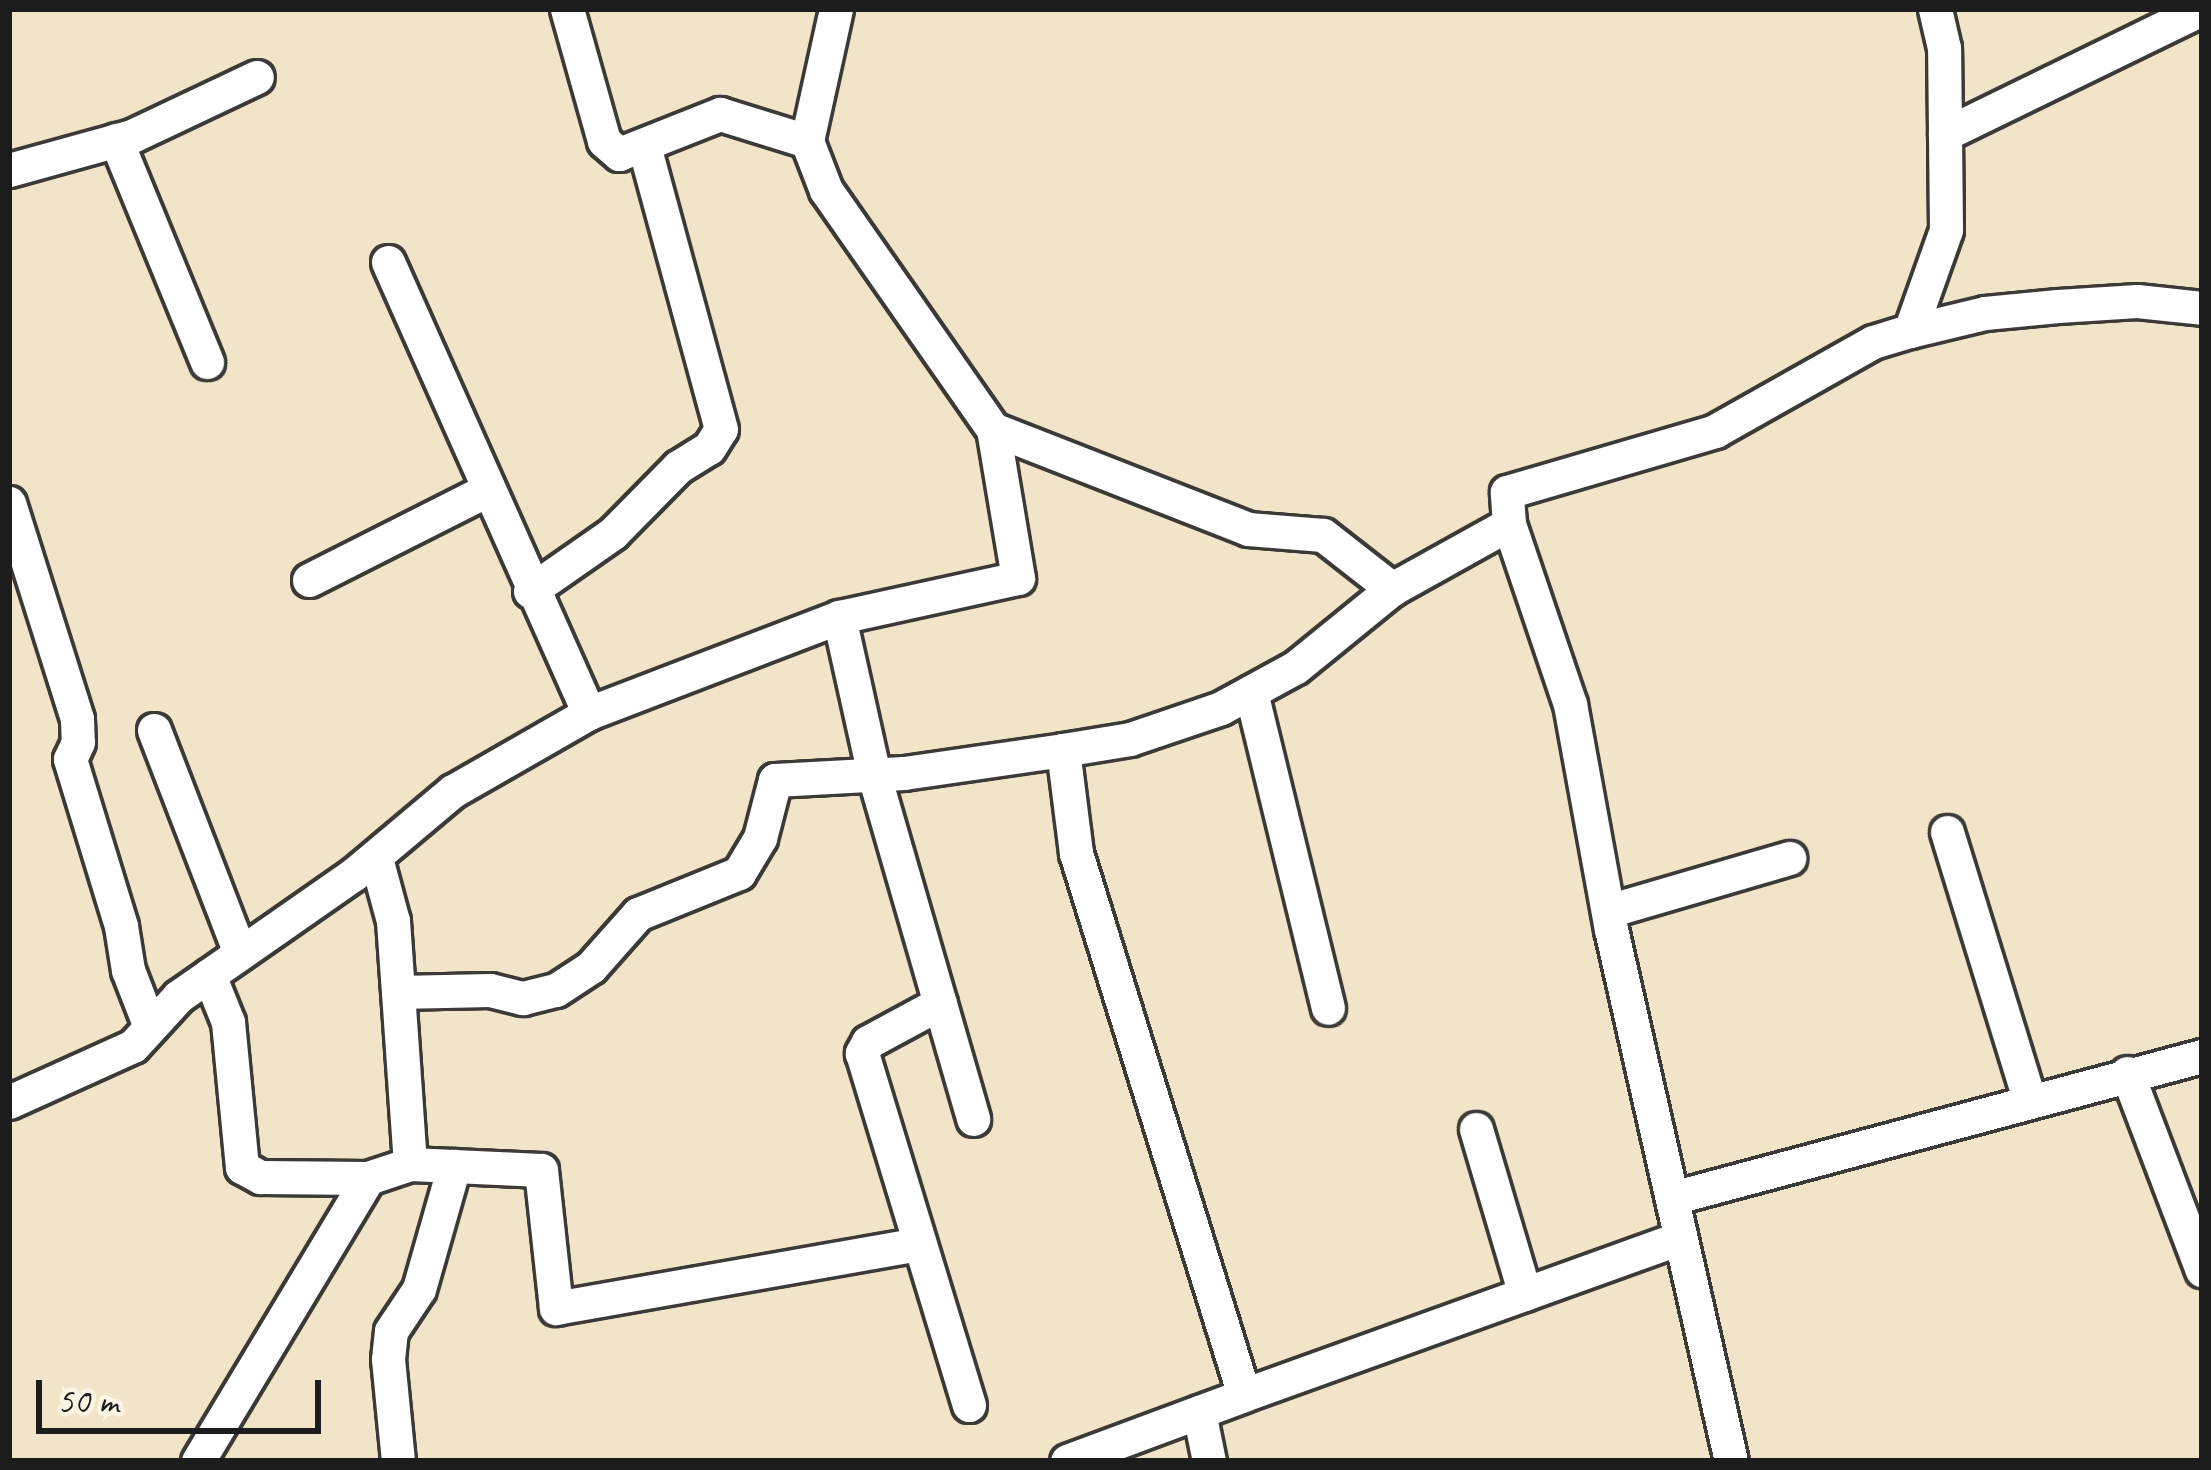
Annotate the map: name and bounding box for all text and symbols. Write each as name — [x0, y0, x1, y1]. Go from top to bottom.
scale bar — [42, 1356, 327, 1430]
text: 50 m — [57, 1378, 118, 1424]

